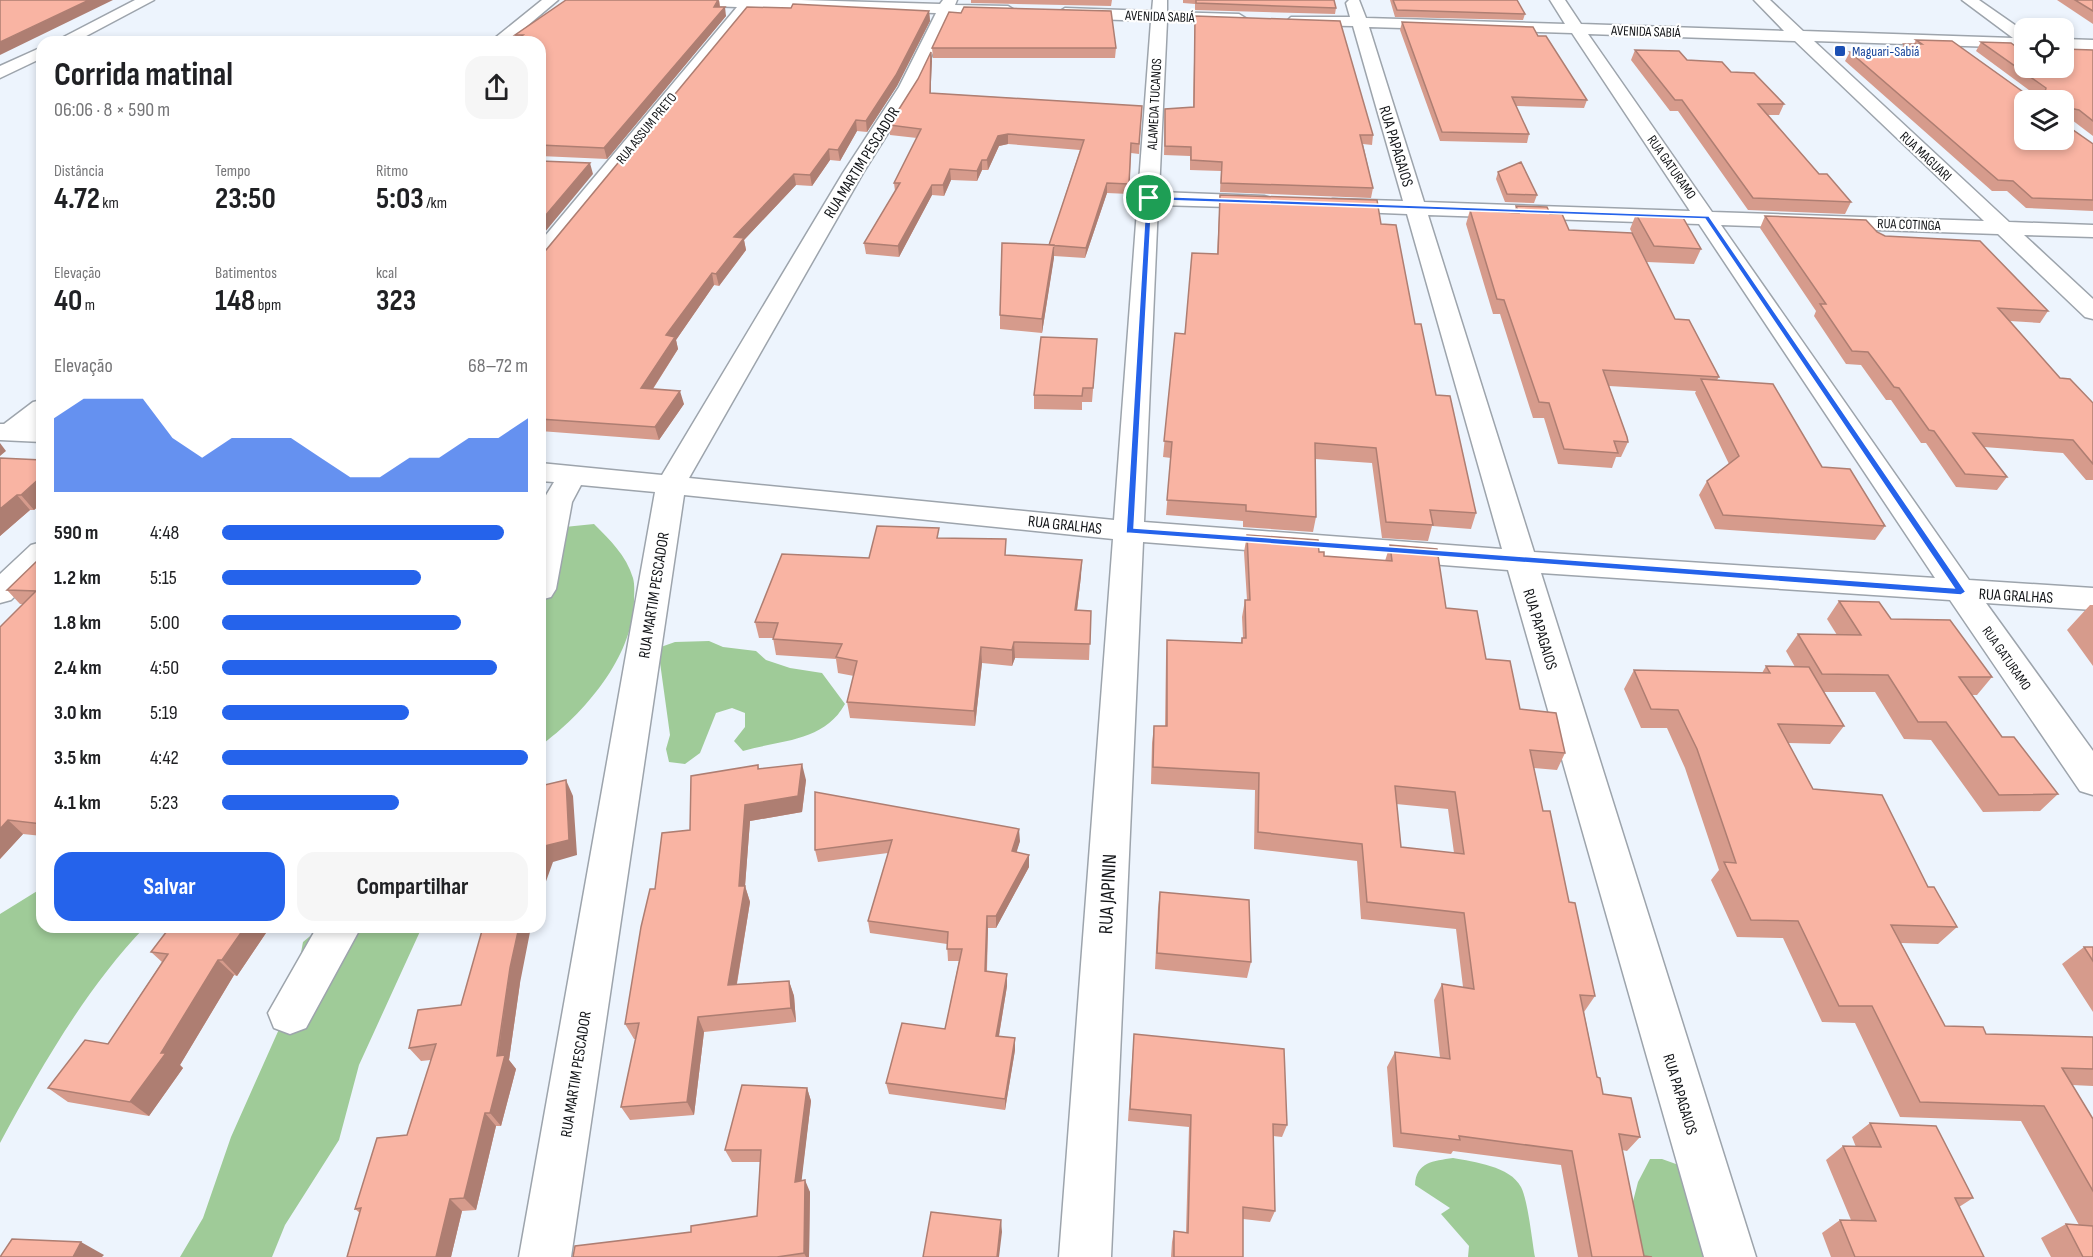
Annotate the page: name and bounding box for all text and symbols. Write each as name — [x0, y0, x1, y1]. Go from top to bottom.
street label: AVENIDA SABIÁ — [1124, 7, 1196, 26]
map controls — [2014, 18, 2074, 150]
button: locate — [2014, 18, 2074, 78]
street label: AVENIDA SABIÁ — [1610, 22, 1682, 41]
place label: Maguari-Sabiá — [1852, 43, 1919, 60]
marker: Maguari-Sabiá — [1833, 44, 1847, 58]
text: Corrida matinal — [54, 55, 233, 95]
button: share — [465, 56, 528, 119]
street label: ALAMEDA TUCANOS — [1144, 58, 1165, 151]
street label: RUA ASSUM PRETO — [612, 89, 680, 168]
button: layers — [2014, 90, 2074, 150]
text: 06:06 · 8 × 590 m — [54, 98, 170, 122]
street label: RUA MARTIM PESCADOR — [820, 104, 904, 222]
street label: RUA PAPAGAIOS — [1374, 104, 1417, 189]
street label: RUA MAGUARI — [1896, 128, 1955, 185]
street label: RUA GATURAMO — [1643, 132, 1700, 203]
text: Distância — [54, 162, 104, 181]
text: Tempo — [215, 162, 250, 181]
text: Ritmo — [376, 162, 408, 181]
pin — [1123, 172, 1174, 223]
text: 4.72 — [54, 181, 100, 217]
text: 23:50 — [215, 181, 276, 217]
text: 5:03 — [376, 181, 424, 217]
icon: arrive — [1132, 181, 1165, 214]
text: km — [100, 194, 119, 213]
text: /km — [424, 194, 447, 213]
street label: RUA COTINGA — [1877, 215, 1942, 234]
text: Elevação — [54, 264, 101, 283]
text: Batimentos — [215, 264, 277, 283]
text: kcal — [376, 264, 397, 283]
text: 40 — [54, 283, 82, 319]
text: 148 — [215, 283, 255, 319]
text: 323 — [376, 283, 416, 319]
text: m — [82, 296, 95, 315]
text: bpm — [255, 296, 281, 315]
text: Elevação — [54, 354, 113, 378]
text: 68–72 m — [468, 354, 528, 378]
street label: RUA GRALHAS — [1027, 512, 1103, 539]
text: 590 m — [54, 521, 98, 545]
text: 4:48 — [150, 521, 179, 545]
street label: RUA MARTIM PESCADOR — [635, 531, 674, 660]
text: 1.2 km — [54, 566, 101, 590]
text: 5:15 — [150, 566, 177, 590]
street label: RUA GRALHAS — [1978, 585, 2054, 608]
street label: RUA PAPAGAIOS — [1518, 587, 1561, 672]
text: 1.8 km — [54, 611, 101, 635]
text: 5:00 — [150, 611, 180, 635]
street label: RUA GATURAMO — [1978, 623, 2035, 694]
text: 2.4 km — [54, 656, 102, 680]
text: 4:50 — [150, 656, 179, 680]
text: 3.0 km — [54, 701, 101, 725]
text: 5:19 — [150, 701, 178, 725]
text: 3.5 km — [54, 746, 101, 770]
text: 4:42 — [150, 746, 179, 770]
text: 4.1 km — [54, 791, 101, 815]
text: 5:23 — [150, 791, 178, 815]
button: Salvar — [54, 852, 285, 921]
button: Compartilhar — [297, 852, 528, 921]
street label: RUA JAPININ — [1094, 853, 1122, 935]
street label: RUA MARTIM PESCADOR — [557, 1010, 596, 1139]
street label: RUA PAPAGAIOS — [1658, 1052, 1701, 1137]

